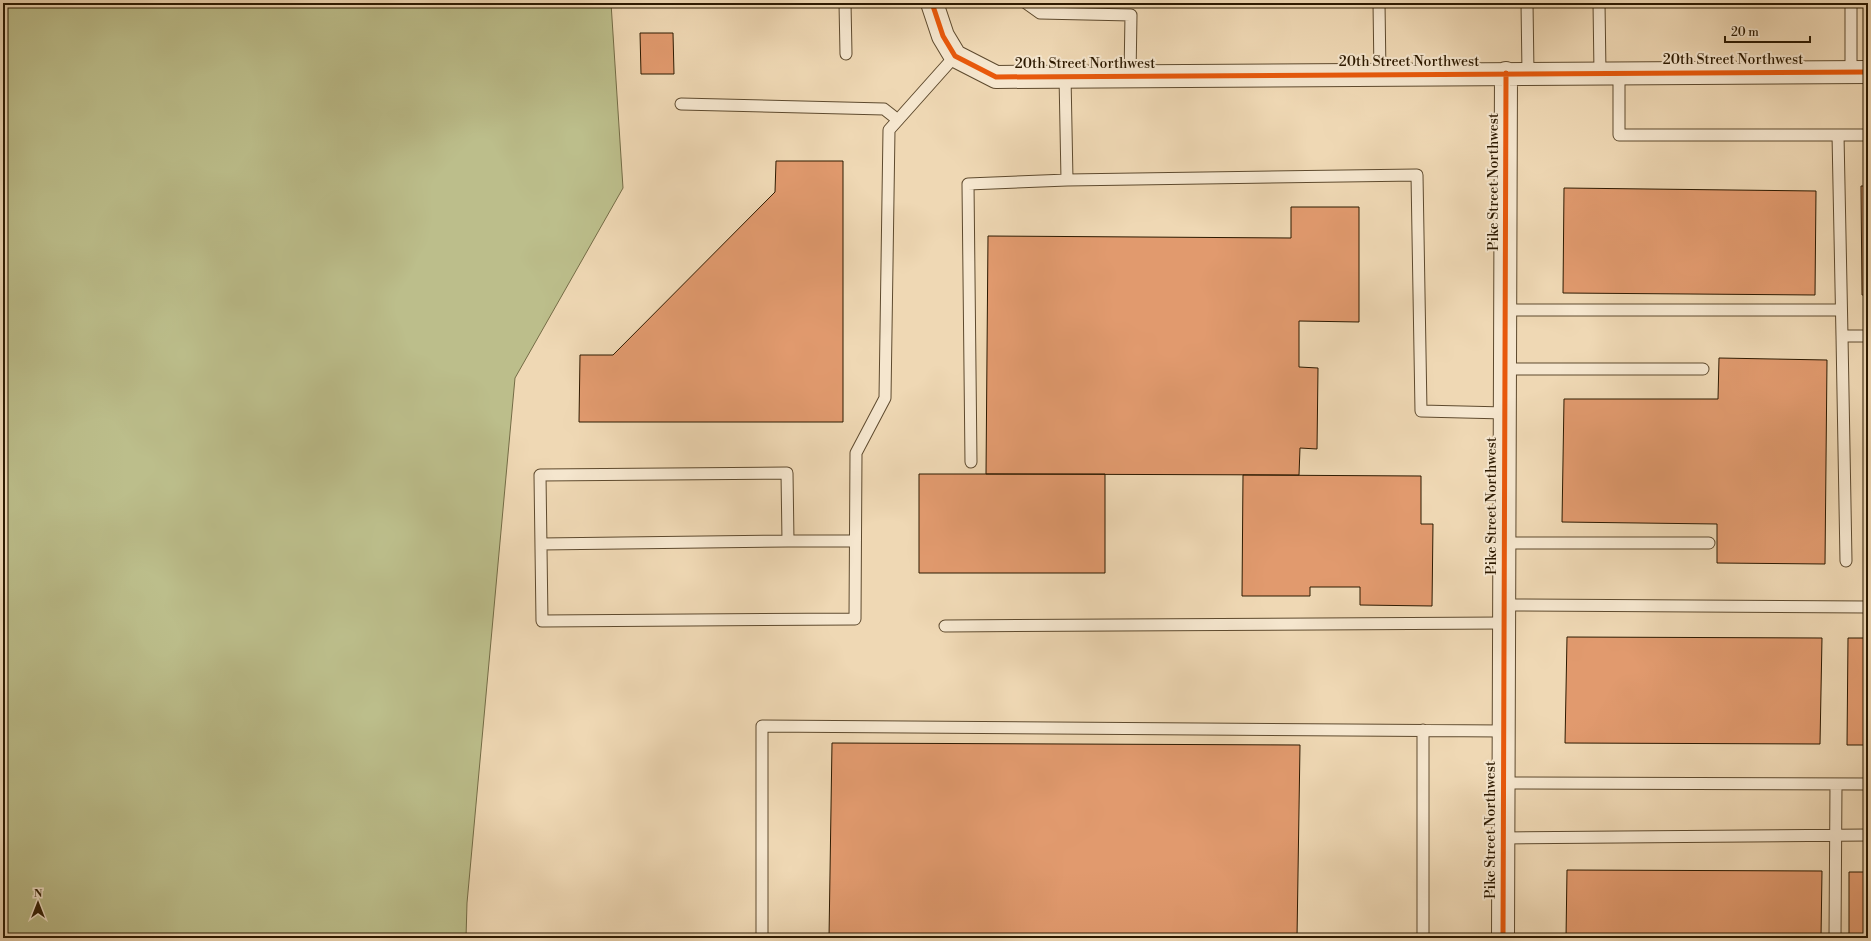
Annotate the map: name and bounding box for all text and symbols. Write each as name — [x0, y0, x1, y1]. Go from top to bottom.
scale bar — [1725, 18, 1810, 44]
text: 20 m — [1731, 25, 1759, 40]
street label: 20th Street Northwest — [1663, 51, 1803, 69]
street label: 20th Street Northwest — [1339, 53, 1479, 71]
street label: 20th Street Northwest — [1015, 55, 1155, 73]
street label: Pike Street Northwest — [1485, 113, 1503, 251]
street label: Pike Street Northwest — [1483, 437, 1501, 575]
street label: Pike Street Northwest — [1482, 761, 1500, 899]
north arrow — [18, 883, 58, 923]
text: N — [34, 887, 43, 901]

